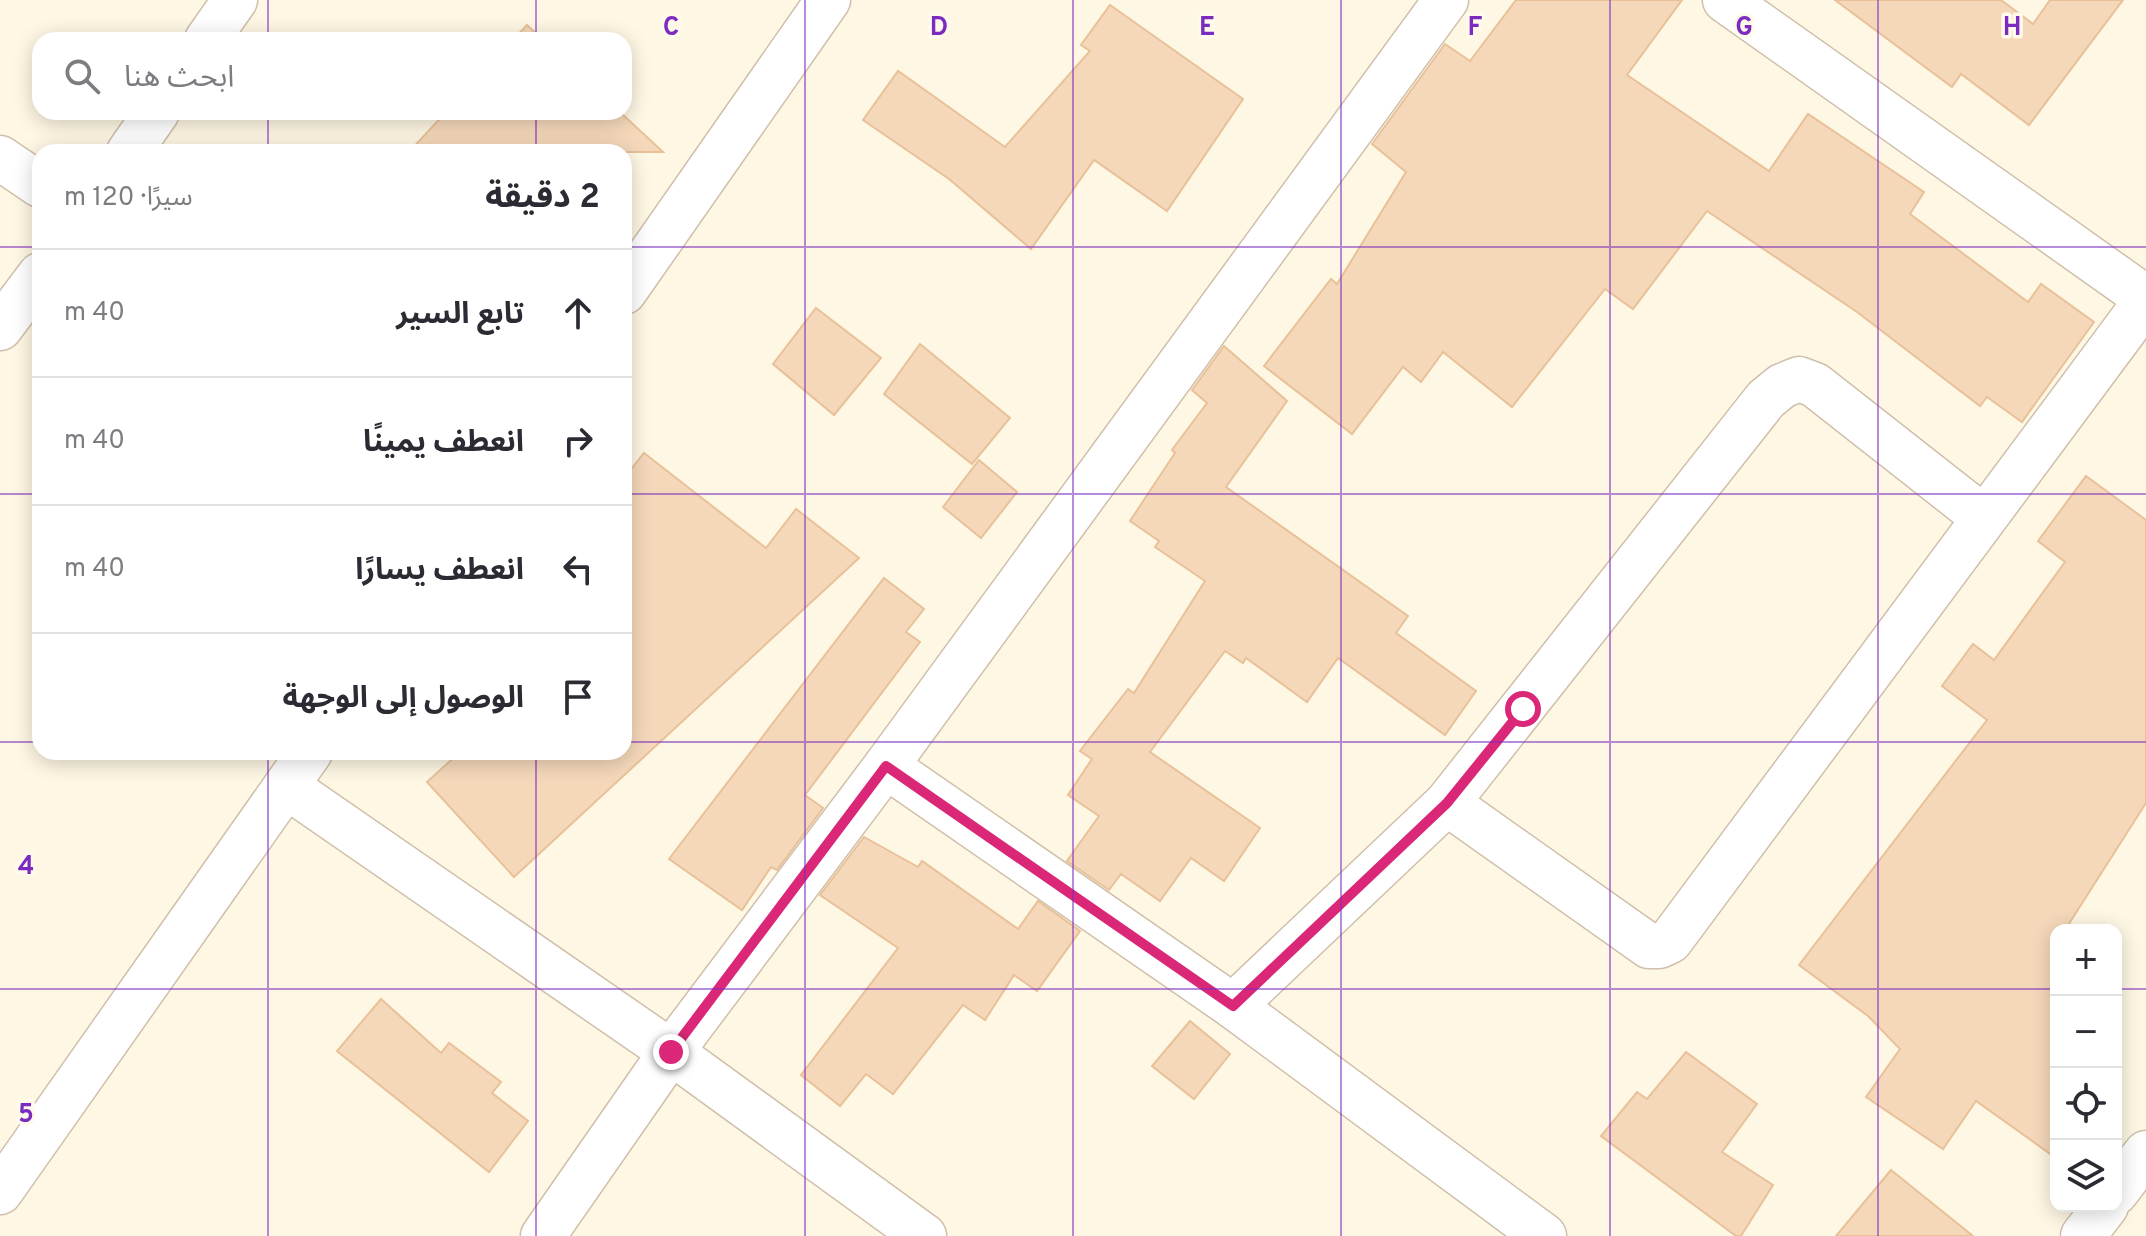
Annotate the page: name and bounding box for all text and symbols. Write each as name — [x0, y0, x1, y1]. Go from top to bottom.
text: C — [663, 12, 679, 45]
text: D — [930, 12, 948, 45]
text: E — [1199, 12, 1215, 45]
text: F — [1468, 12, 1483, 45]
text: G — [1735, 12, 1753, 45]
text: H — [2003, 12, 2021, 45]
search box — [32, 32, 632, 120]
icon: search — [60, 54, 104, 98]
text: ابحث هنا — [124, 60, 234, 97]
text: 2 دقيقة — [485, 177, 600, 220]
text: سيرًا · 120 m — [64, 182, 193, 215]
icon: ahead — [556, 291, 600, 335]
text: 40 m — [64, 297, 125, 330]
text: تابع السير — [396, 297, 524, 334]
icon: right — [556, 419, 600, 463]
text: 40 m — [64, 425, 125, 458]
text: انعطف يمينًا — [363, 425, 524, 462]
icon: left — [556, 547, 600, 591]
text: 40 m — [64, 553, 125, 586]
text: انعطف يسارًا — [355, 553, 524, 590]
icon: arrive — [556, 675, 600, 719]
text: الوصول إلى الوجهة — [282, 681, 524, 718]
route start — [1505, 691, 1541, 727]
text: 4 — [18, 851, 34, 884]
map controls — [2050, 924, 2122, 1212]
button: + — [2050, 924, 2122, 996]
button: − — [2050, 996, 2122, 1068]
route end — [653, 1034, 689, 1070]
button: locate — [2050, 1068, 2122, 1140]
text: 5 — [18, 1099, 34, 1132]
button: layers — [2050, 1140, 2122, 1212]

